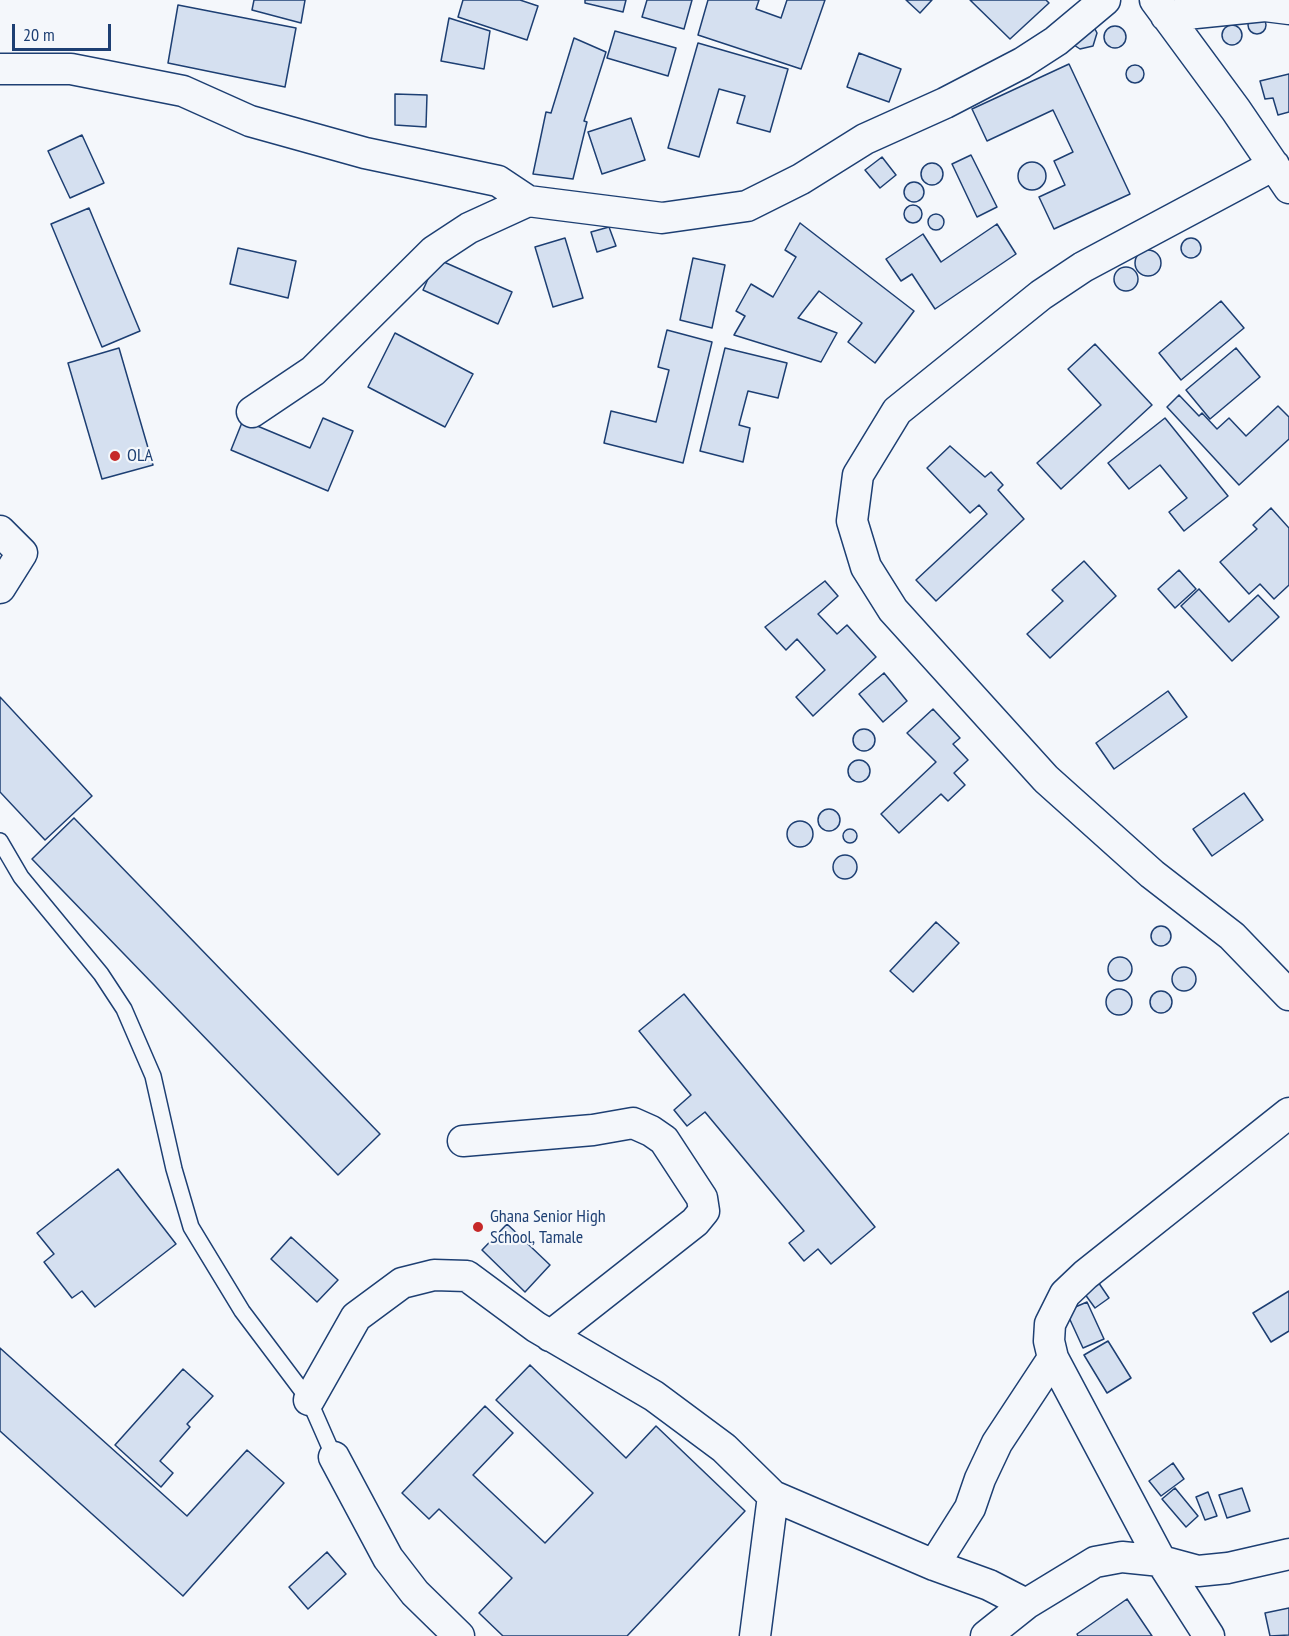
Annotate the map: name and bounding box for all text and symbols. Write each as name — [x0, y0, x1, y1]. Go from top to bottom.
scale bar — [15, 12, 114, 50]
text: 20 m — [23, 23, 55, 46]
place label: OLA — [127, 445, 153, 467]
marker: OLA — [108, 449, 122, 463]
place label: Ghana Senior High School, Tamale — [490, 1206, 606, 1248]
marker: Ghana Senior High School, Tamale — [471, 1220, 485, 1234]

